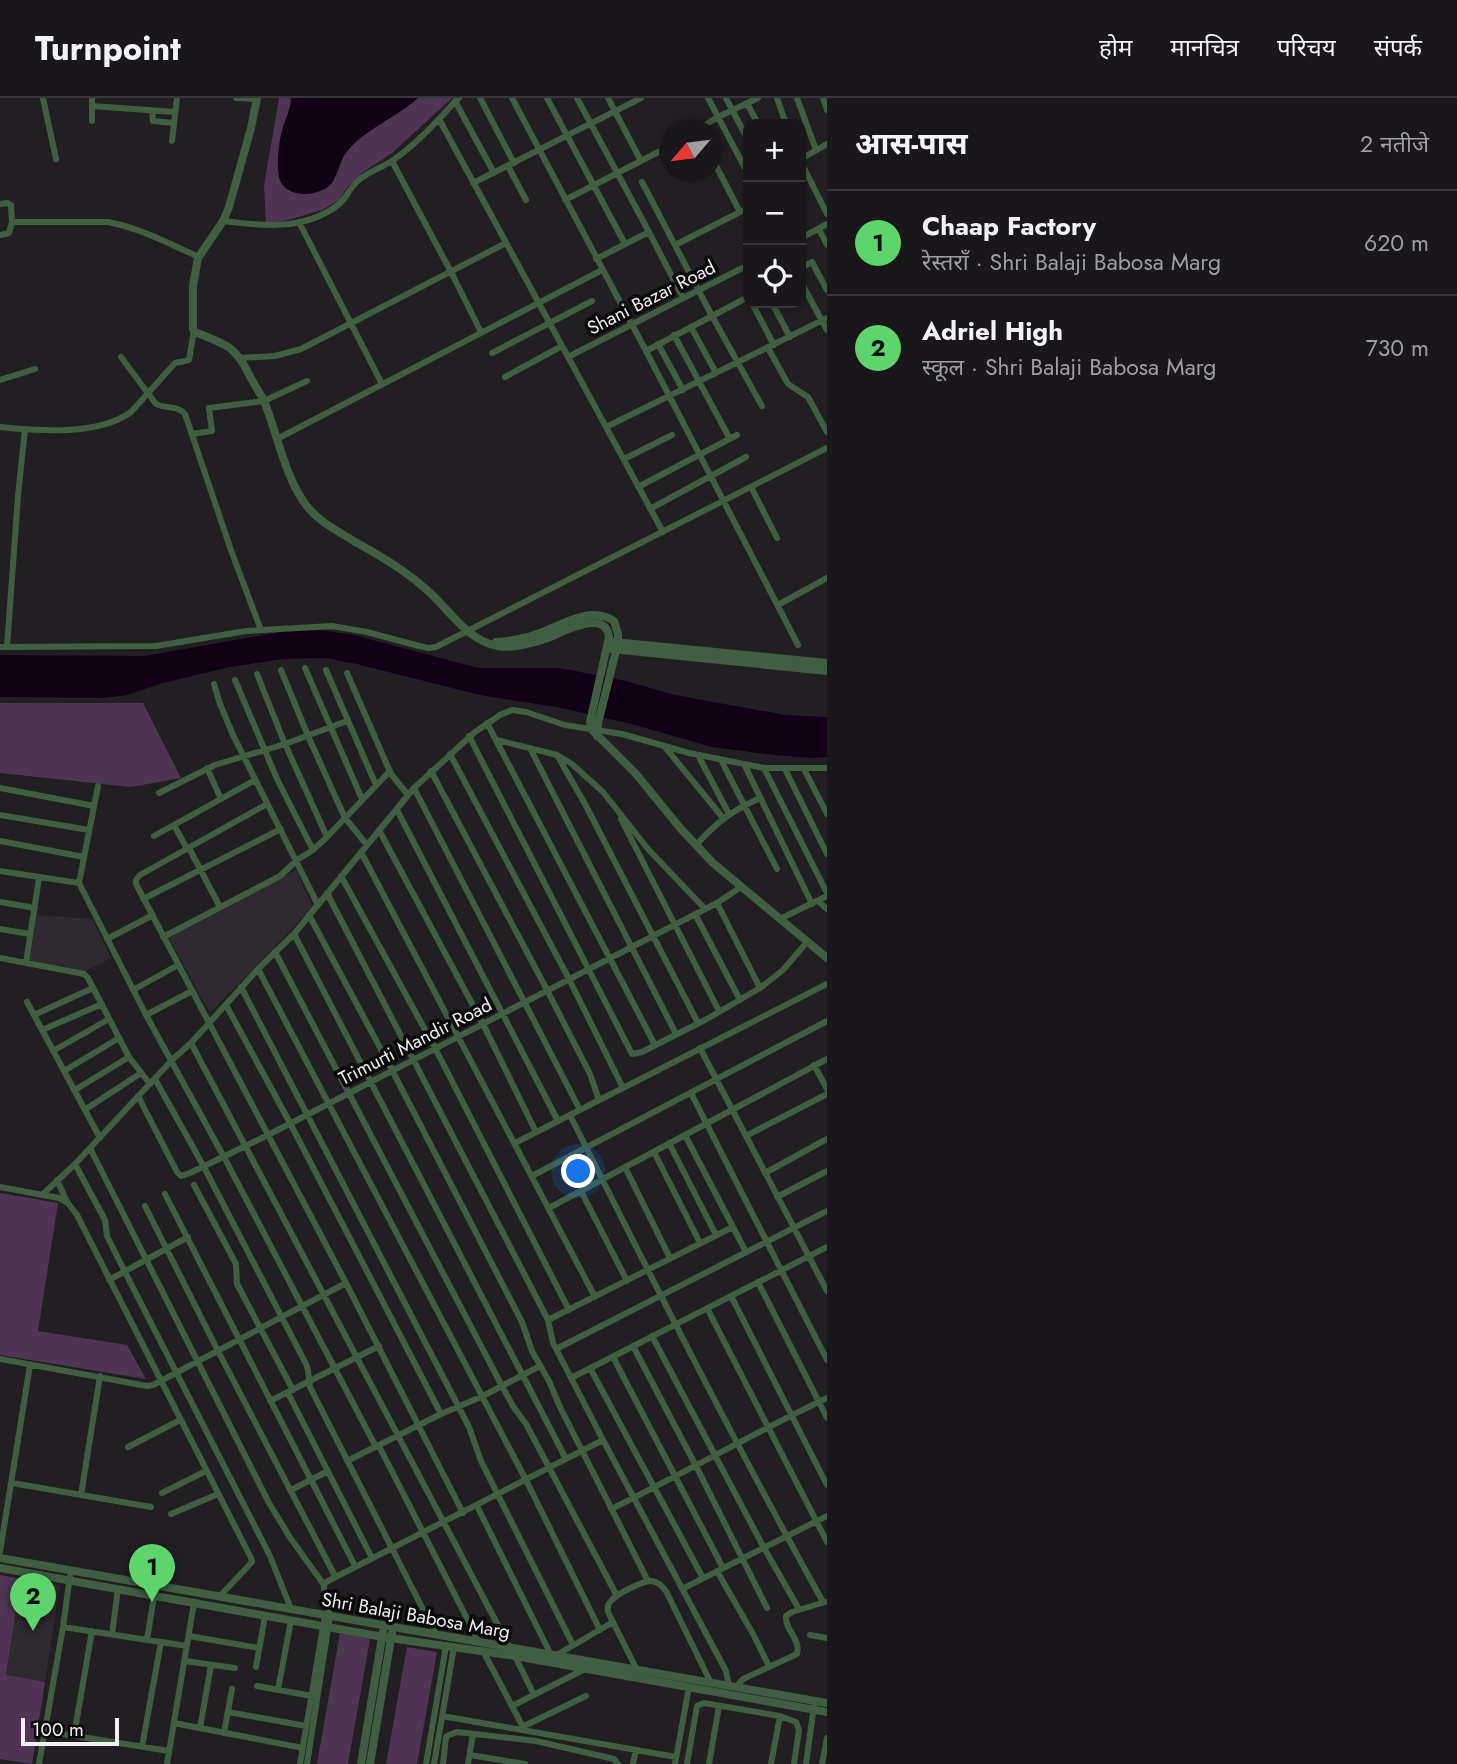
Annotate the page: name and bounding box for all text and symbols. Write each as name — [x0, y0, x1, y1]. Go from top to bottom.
text: Turnpoint — [35, 25, 181, 72]
text: होम — [1099, 30, 1132, 65]
text: मानचित्र — [1170, 30, 1239, 65]
text: परिचय — [1277, 30, 1336, 65]
text: संपर्क — [1374, 30, 1422, 65]
north arrow — [659, 119, 722, 182]
map controls — [743, 119, 806, 308]
button: + — [743, 119, 806, 182]
text: आस-पास — [855, 122, 968, 165]
text: 2 नतीजे — [1360, 127, 1429, 161]
button: − — [743, 182, 806, 245]
text: Chaap Factory — [922, 207, 1096, 245]
text: 1 — [872, 226, 884, 260]
text: 620 m — [1364, 226, 1429, 260]
button: locate — [743, 245, 806, 308]
text: रेस्तराँ · Shri Balaji Babosa Marg — [922, 245, 1221, 279]
street label: Shani Bazar Road — [582, 253, 720, 341]
text: Adriel High — [922, 312, 1063, 350]
text: 2 — [870, 331, 886, 365]
text: 730 m — [1366, 331, 1429, 365]
text: स्कूल · Shri Balaji Babosa Marg — [922, 350, 1216, 384]
street label: Trimurti Mandir Road — [334, 991, 497, 1092]
your location — [561, 1154, 595, 1188]
pin: 1 — [129, 1544, 175, 1602]
pin: 2 — [10, 1573, 56, 1631]
street label: Shri Balaji Babosa Marg — [319, 1586, 512, 1645]
scale bar — [21, 1715, 119, 1747]
text: 100 m — [32, 1716, 84, 1743]

